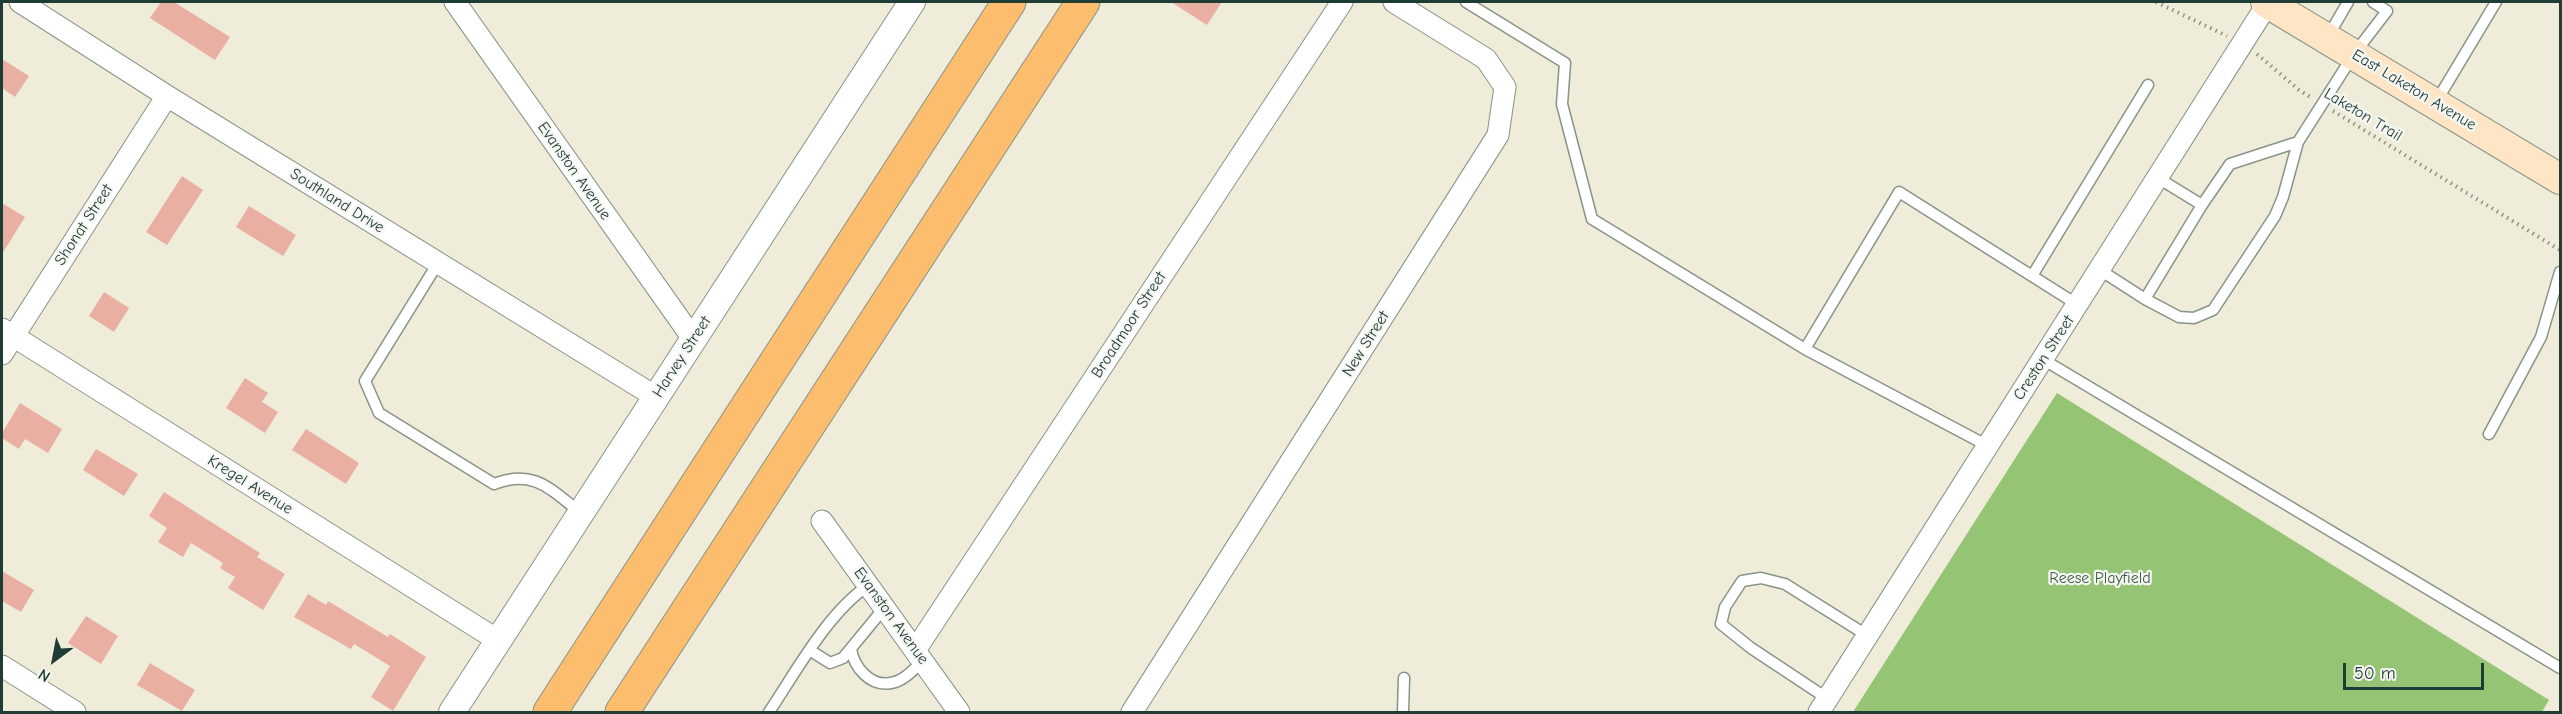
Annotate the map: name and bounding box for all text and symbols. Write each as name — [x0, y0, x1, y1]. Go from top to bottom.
street label: East Laketon Avenue — [2348, 45, 2480, 135]
street label: Laketon Trail — [2320, 84, 2406, 146]
street label: Evanston Avenue — [533, 118, 615, 224]
street label: Southland Drive — [286, 164, 388, 238]
street label: Shonat Street — [51, 181, 117, 269]
street label: Broadmoor Street — [1087, 268, 1171, 382]
street label: New Street — [1338, 308, 1394, 380]
street label: Creston Street — [2009, 312, 2079, 404]
street label: Harvey Street — [649, 313, 715, 401]
street label: Kregel Avenue — [204, 451, 296, 519]
street label: Evanston Avenue — [849, 564, 933, 668]
park label: Reese Playfield — [2049, 568, 2151, 588]
north arrow — [24, 630, 84, 690]
scale bar — [2346, 651, 2487, 689]
text: 50 m — [2354, 663, 2396, 684]
text: N — [35, 665, 54, 686]

